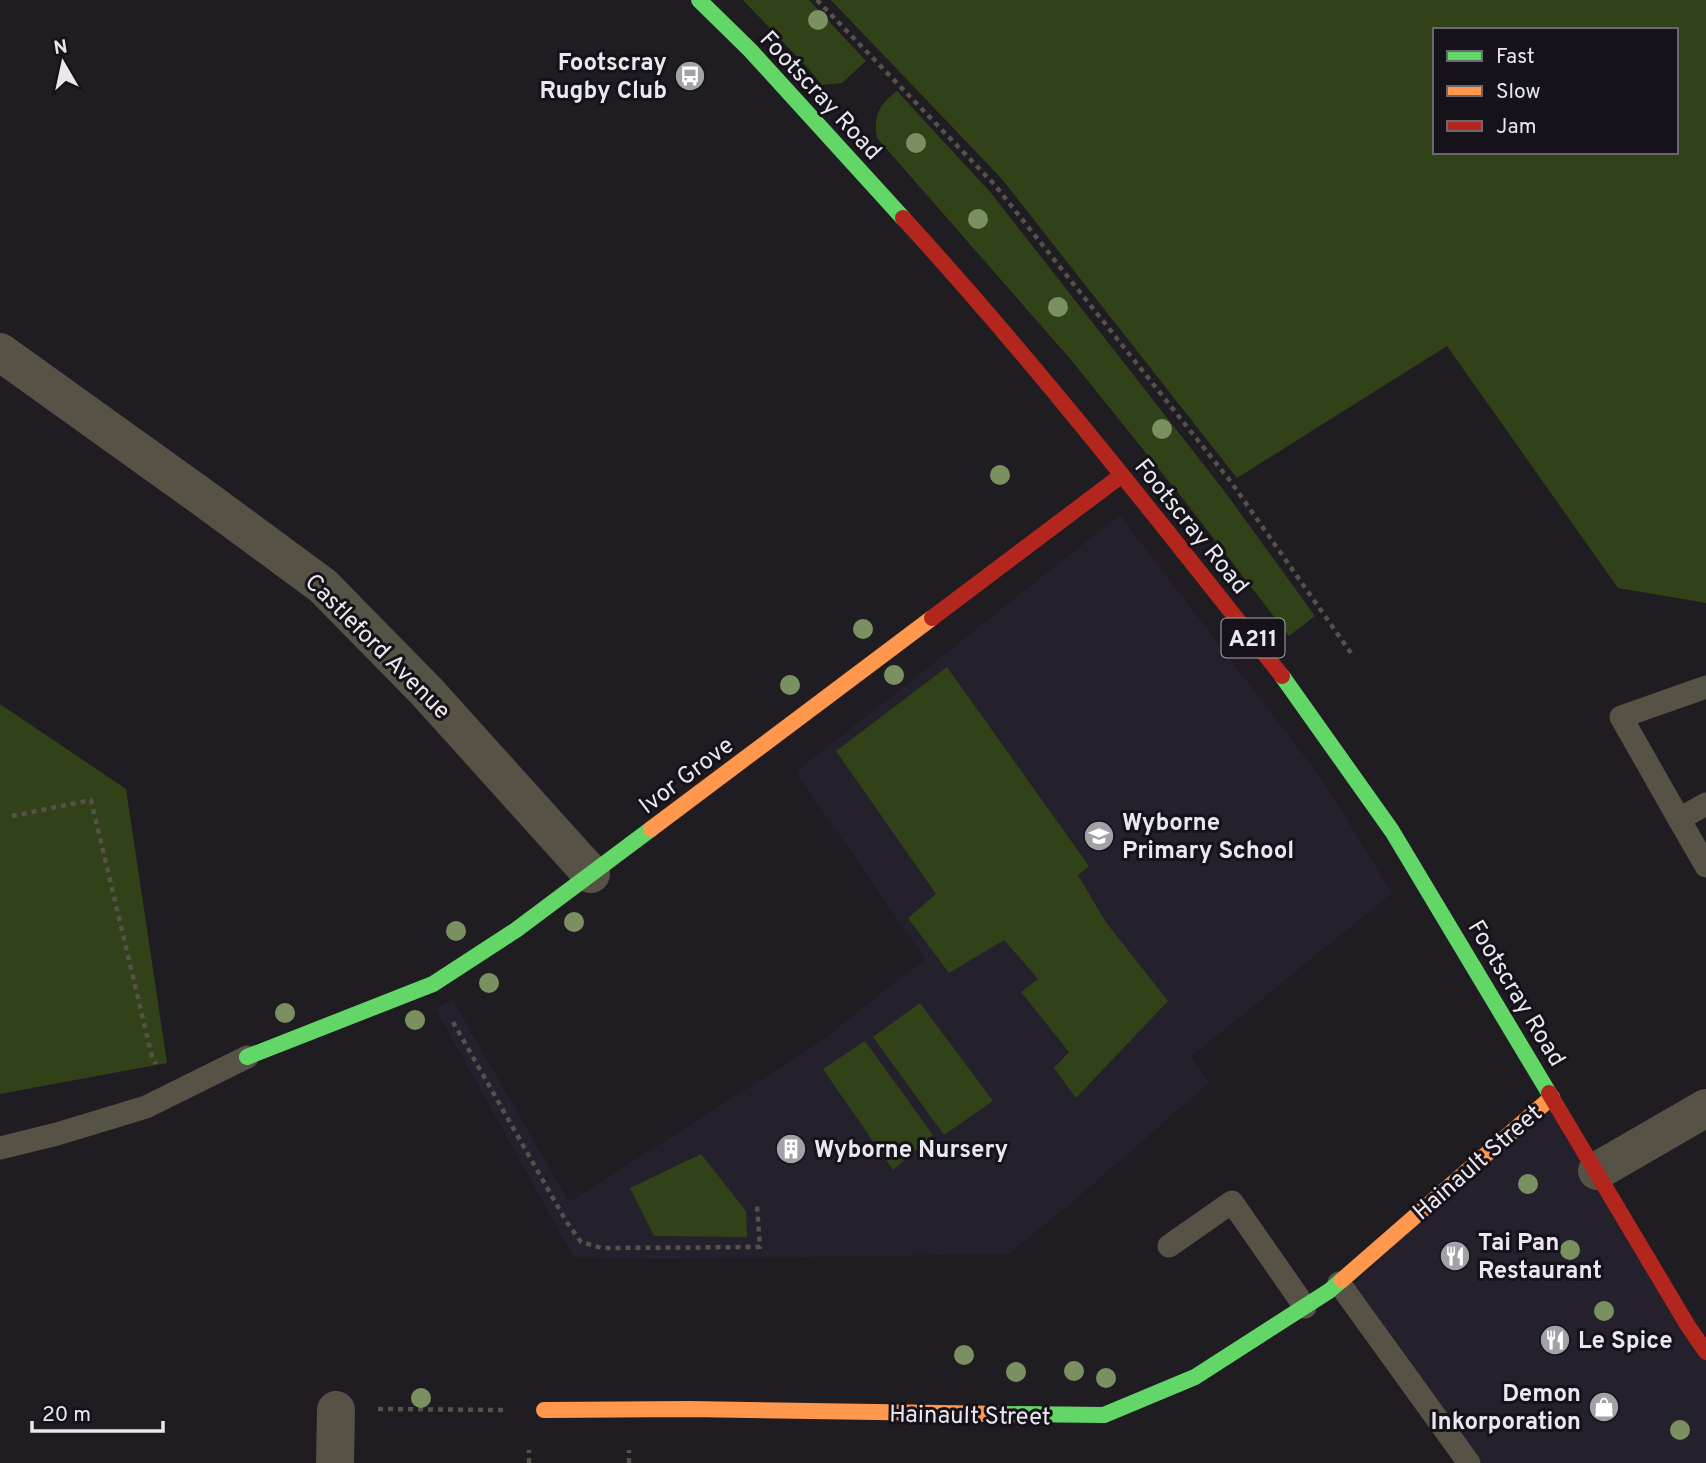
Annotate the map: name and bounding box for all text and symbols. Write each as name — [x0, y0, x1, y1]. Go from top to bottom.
street label: Footscray Road — [752, 26, 887, 167]
north arrow — [28, 28, 98, 98]
legend — [1433, 28, 1678, 154]
text: N — [52, 35, 69, 61]
text: Fast — [1496, 44, 1535, 71]
place label: Footscray Rugby Club — [539, 49, 667, 107]
bus stop icon: Footscray Rugby Club — [673, 59, 707, 93]
text: Slow — [1496, 79, 1541, 106]
text: Jam — [1496, 114, 1537, 141]
street label: Footscray Road — [1127, 453, 1254, 601]
street label: Castleford Avenue — [297, 568, 456, 727]
road number: A211 — [1222, 618, 1284, 658]
street label: Ivor Grove — [634, 731, 740, 822]
place label: Wyborne Primary School — [1122, 809, 1294, 867]
school or university icon: Wyborne Primary School — [1082, 819, 1116, 853]
street label: Footscray Road — [1460, 915, 1571, 1073]
street label: Hainault Street — [1407, 1099, 1549, 1228]
building icon: Wyborne Nursery — [774, 1132, 808, 1166]
place label: Wyborne Nursery — [814, 1136, 1008, 1166]
place label: Tai Pan Restaurant — [1478, 1229, 1602, 1287]
restaurant icon: Tai Pan Restaurant — [1438, 1239, 1472, 1273]
restaurant icon: Le Spice — [1538, 1323, 1572, 1357]
place label: Le Spice — [1578, 1327, 1673, 1357]
place label: Demon Inkorporation — [1430, 1380, 1581, 1438]
scale bar — [32, 1390, 163, 1434]
shop icon: Demon Inkorporation — [1587, 1390, 1621, 1424]
street label: Hainault Street — [889, 1401, 1051, 1433]
text: 20 m — [42, 1402, 91, 1429]

